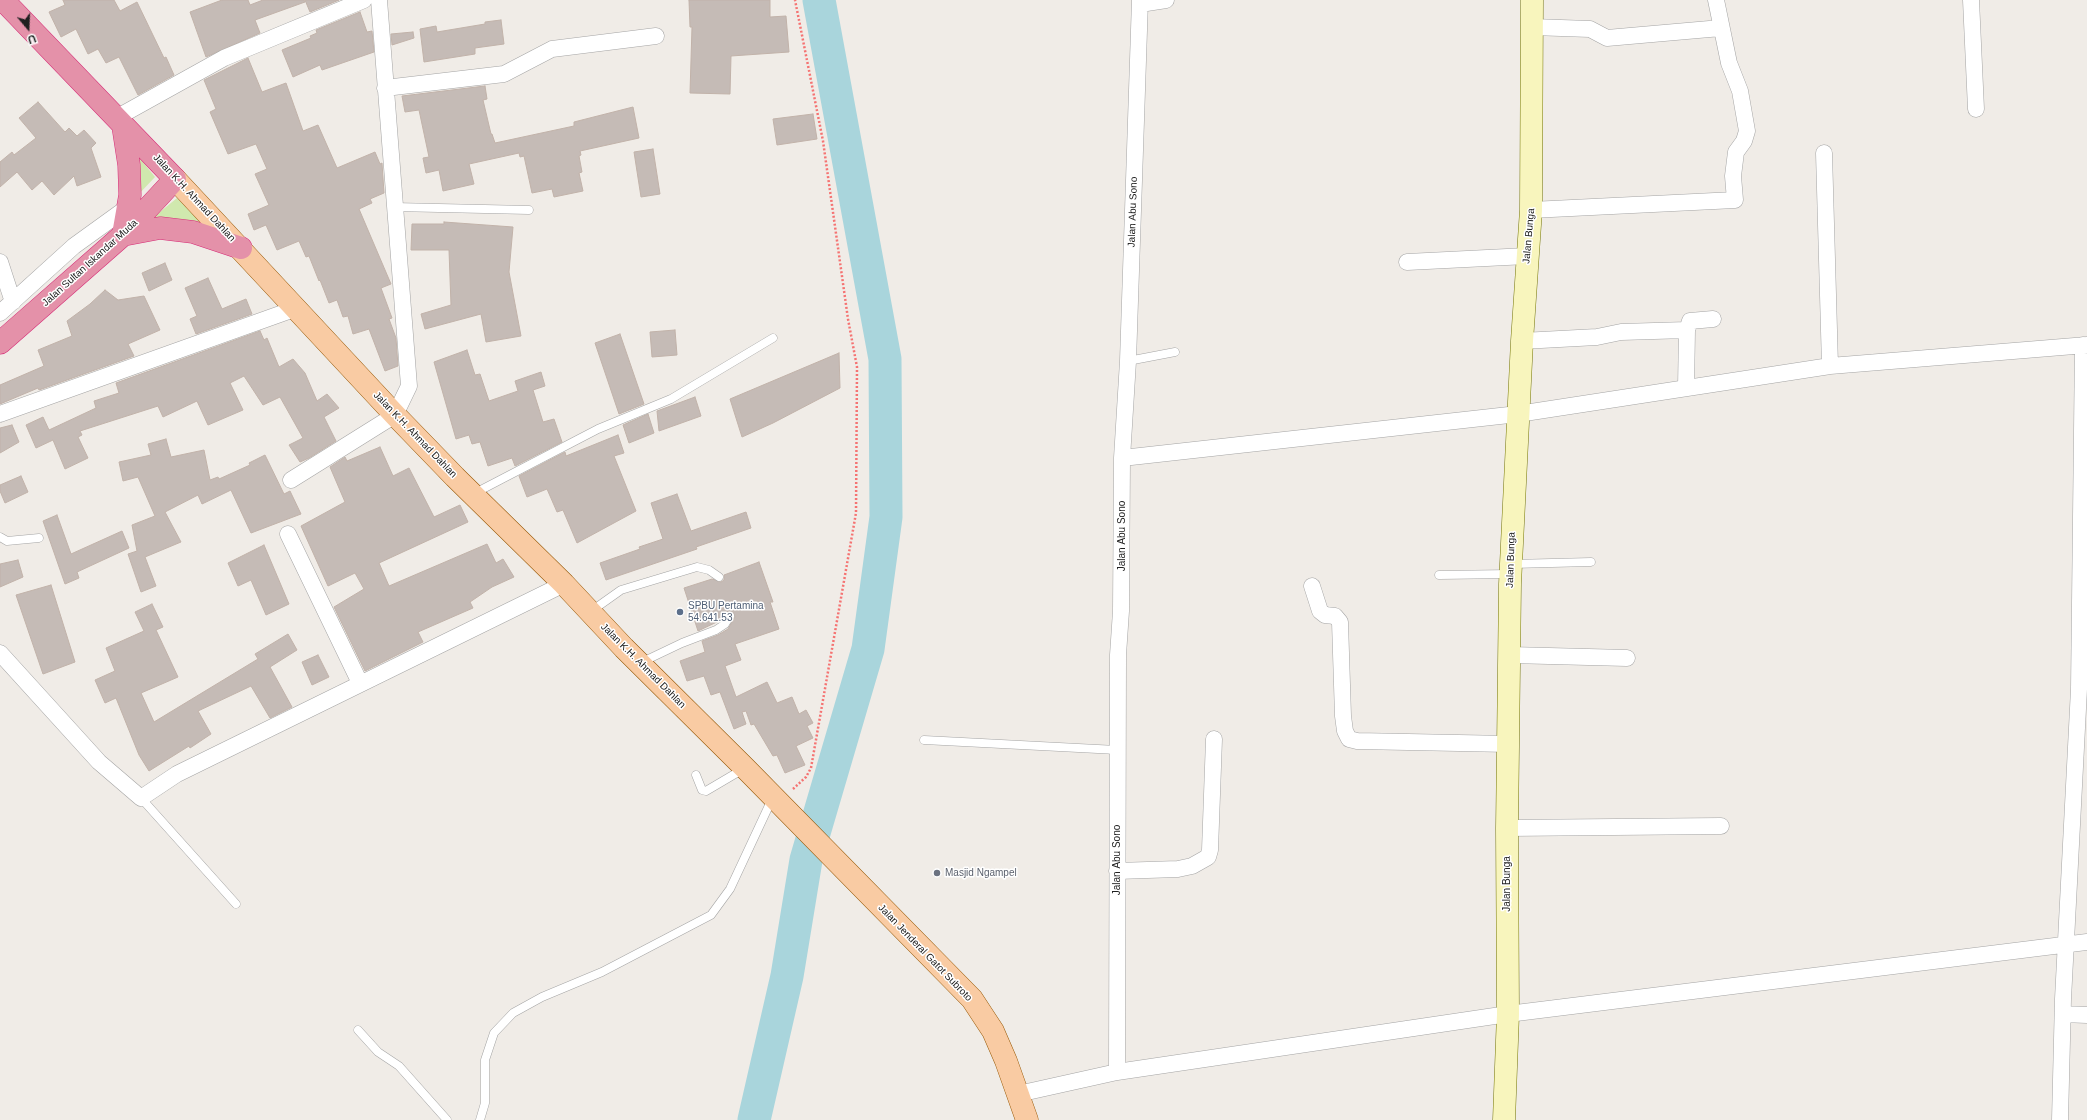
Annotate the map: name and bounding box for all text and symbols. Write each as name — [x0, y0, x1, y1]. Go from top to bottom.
north arrow — [8, 8, 48, 48]
text: U — [26, 32, 38, 46]
street label: Jalan K.H. Ahmad Dahlan — [150, 152, 238, 244]
street label: Jalan Abu Sono — [1126, 177, 1140, 247]
street label: Jalan Bunga — [1521, 208, 1537, 264]
street label: Jalan Sultan Iskandar Muda — [40, 217, 140, 309]
street label: Jalan K.H. Ahmad Dahlan — [371, 389, 459, 481]
street label: Jalan Abu Sono — [1116, 501, 1128, 571]
street label: Jalan Bunga — [1504, 532, 1518, 588]
place label: SPBU Pertamina 54.641.53 — [688, 600, 764, 624]
marker: SPBU Pertamina 54.641.53 — [675, 607, 685, 617]
street label: Jalan K.H. Ahmad Dahlan — [598, 621, 688, 711]
street label: Jalan Abu Sono — [1111, 825, 1123, 895]
street label: Jalan Bunga — [1501, 856, 1513, 912]
place label: Masjid Ngampel — [945, 867, 1017, 879]
marker: Masjid Ngampel — [932, 868, 942, 878]
street label: Jalan Jenderal Gatot Subroto — [876, 902, 974, 1004]

